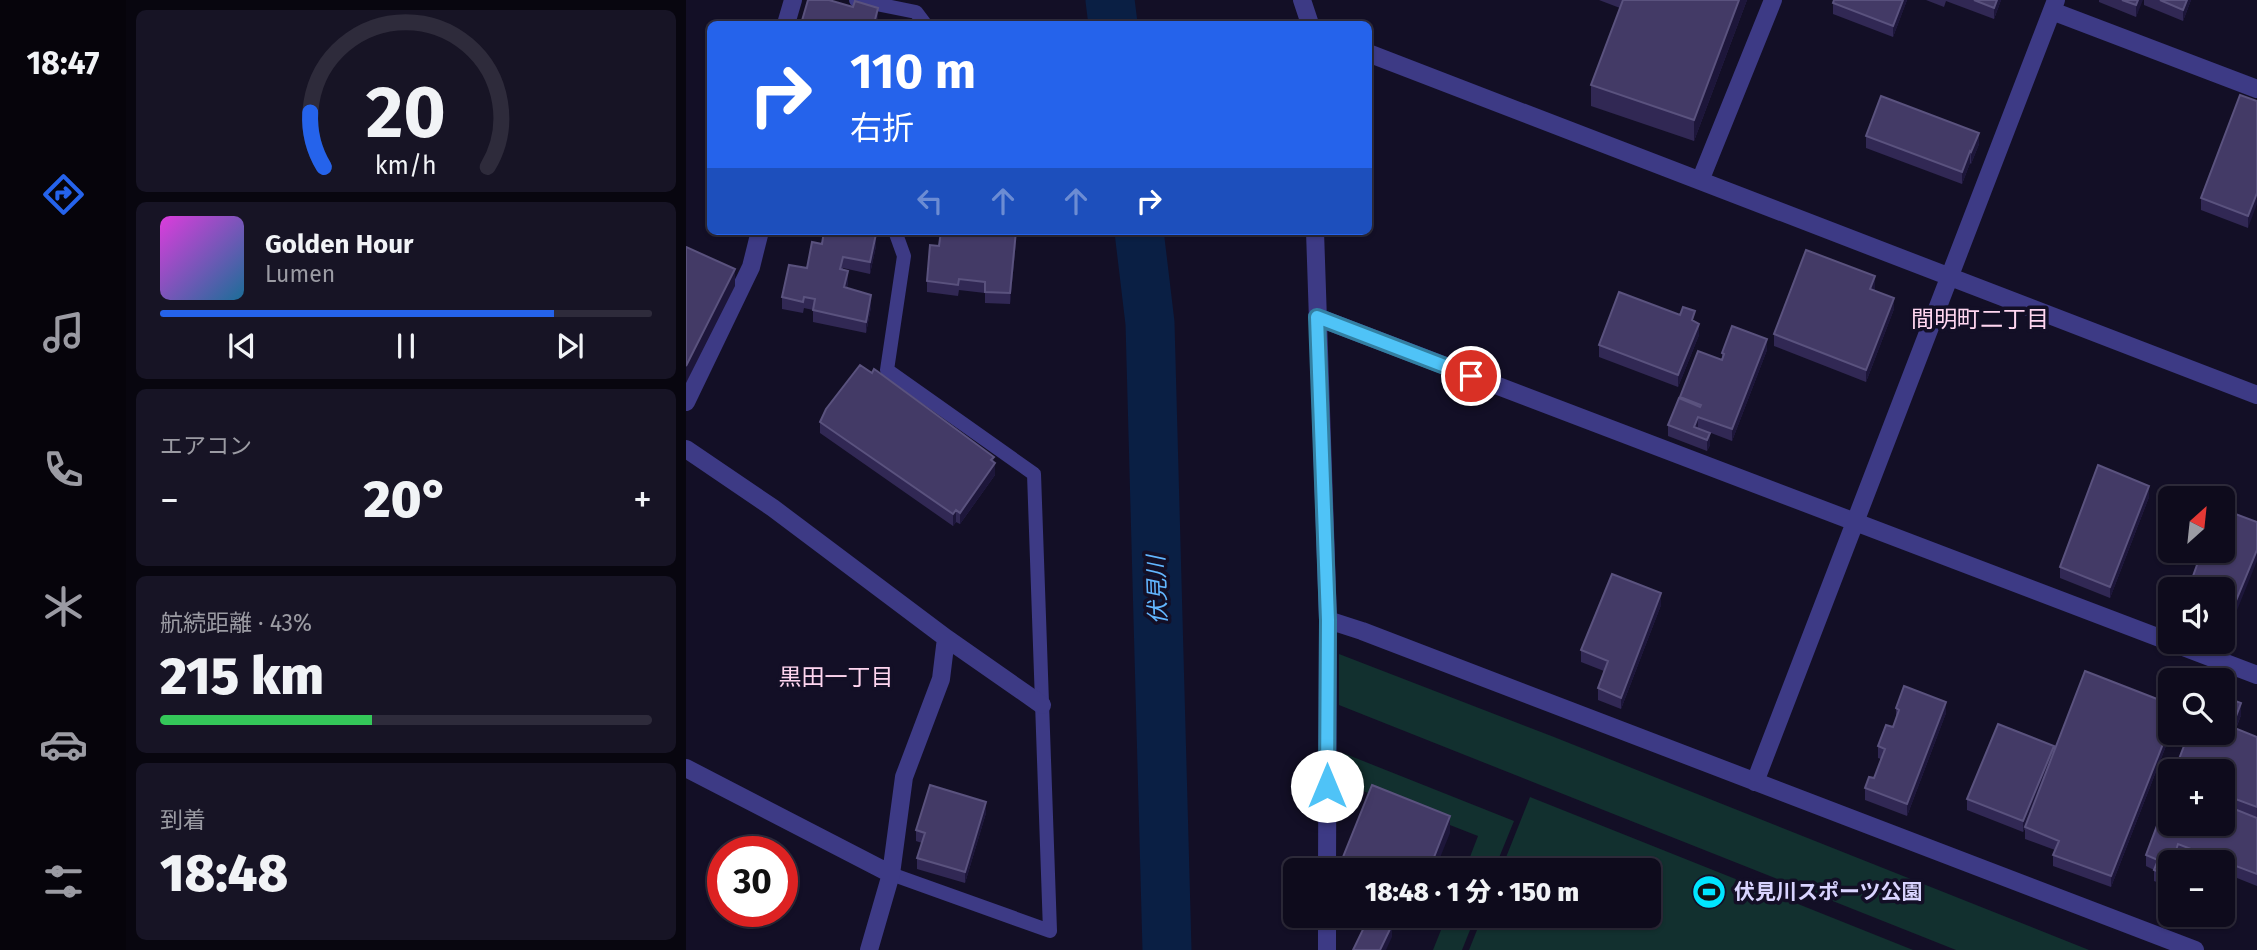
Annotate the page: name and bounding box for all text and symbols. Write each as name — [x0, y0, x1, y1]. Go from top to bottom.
text: 110 m — [850, 42, 976, 101]
text: 18:47 — [26, 44, 100, 82]
icon: right — [735, 49, 826, 140]
text: 20 — [366, 69, 446, 156]
text: 右折 — [850, 109, 914, 147]
text: km/h — [375, 151, 437, 181]
icon: directions — [39, 170, 88, 219]
icon: left — [911, 182, 949, 220]
icon: ahead — [984, 182, 1022, 220]
icon: ahead — [1057, 182, 1095, 220]
icon: right — [1130, 182, 1168, 220]
text: Golden Hour — [265, 229, 413, 260]
text: Lumen — [265, 260, 335, 288]
district label: 間明町二丁目 — [1911, 305, 2049, 333]
icon: music — [39, 308, 88, 357]
icon: previous — [223, 327, 261, 365]
icon: pause — [387, 327, 425, 365]
icon: next — [551, 327, 589, 365]
pin — [1441, 346, 1501, 406]
icon: arrive — [1452, 357, 1490, 395]
text: エアコン — [160, 432, 252, 460]
icon: phone — [39, 445, 88, 494]
text: 20° — [363, 468, 449, 531]
text: − — [160, 477, 179, 523]
text: + — [633, 477, 652, 523]
north arrow — [2158, 486, 2235, 564]
map controls — [2158, 486, 2235, 927]
water label: 伏見川 — [1142, 552, 1172, 625]
button: sound — [2158, 577, 2235, 654]
icon: climate — [39, 582, 88, 631]
text: 航続距離 · 43% — [160, 609, 312, 637]
text: 215 km — [160, 645, 324, 708]
district label: 黒田一丁目 — [779, 663, 894, 691]
button: search — [2158, 668, 2235, 745]
icon: car — [39, 720, 88, 769]
position arrow — [1290, 749, 1364, 823]
button: + — [2158, 759, 2235, 836]
text: 到着 — [160, 806, 206, 834]
speed limit sign: 30 — [707, 836, 798, 927]
text: 18:48 — [160, 842, 288, 905]
button: − — [2158, 850, 2235, 927]
icon: filters — [39, 857, 88, 906]
sports icon: 伏見川スポーツ公園 — [1690, 873, 1728, 911]
text: 18:48 · 1 分 · 150 m — [1365, 877, 1579, 908]
place label: 伏見川スポーツ公園 — [1734, 879, 1923, 905]

